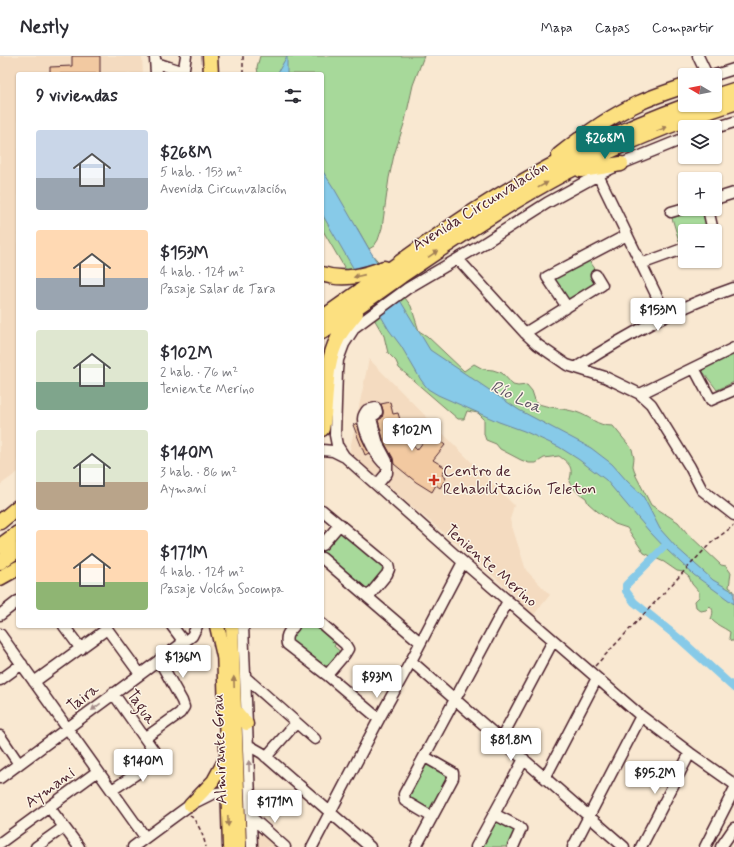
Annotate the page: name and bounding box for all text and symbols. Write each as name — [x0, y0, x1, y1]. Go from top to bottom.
text: Nestly — [20, 15, 69, 40]
text: Mapa — [541, 19, 573, 37]
text: Capas — [595, 19, 630, 37]
text: Compartir — [652, 19, 714, 37]
north arrow — [678, 68, 722, 112]
map controls — [678, 68, 722, 268]
text: 9 viviendas — [36, 85, 118, 107]
icon: filters — [282, 85, 304, 107]
button: layers — [678, 120, 722, 164]
one-way arrow — [657, 125, 669, 131]
pin: $268M — [577, 126, 633, 160]
text: $268M — [585, 130, 625, 147]
text: $268M — [160, 142, 212, 164]
icon: home — [68, 146, 116, 194]
street label: Avenida Circunvalación — [408, 156, 552, 256]
text: 5 hab. · 153 m² — [160, 164, 243, 181]
button: + — [678, 172, 722, 216]
text: Avenida Circunvalación — [160, 181, 287, 198]
one-way arrow — [537, 182, 549, 189]
button: − — [678, 224, 722, 268]
text: $153M — [160, 242, 209, 264]
icon: home — [68, 246, 116, 294]
one-way arrow — [428, 250, 438, 258]
text: 4 hab. · 124 m² — [160, 264, 245, 281]
one-way arrow — [353, 273, 365, 279]
text: Pasaje Salar de Tara — [160, 281, 276, 298]
pin: $153M — [630, 298, 686, 332]
text: $153M — [639, 302, 677, 319]
text: $102M — [160, 342, 212, 364]
icon: home — [68, 346, 116, 394]
text: 2 hab. · 76 m² — [160, 364, 238, 381]
water label: Río Loa — [487, 375, 546, 419]
text: Teniente Merino — [160, 381, 254, 398]
pin: $102M — [384, 418, 440, 452]
text: $102M — [392, 422, 432, 439]
text: $140M — [160, 442, 213, 464]
icon: home — [68, 446, 116, 494]
place label: Centro de Rehabilitación Teleton — [443, 461, 596, 500]
text: 3 hab. · 86 m² — [160, 464, 237, 481]
marker: Centro de Rehabilitación Teleton — [428, 474, 440, 486]
text: Aymani — [160, 481, 206, 498]
street label: Teniente Merino — [440, 520, 542, 612]
text: $171M — [160, 542, 208, 564]
icon: home — [68, 546, 116, 594]
text: 4 hab. · 124 m² — [160, 564, 245, 581]
text: Pasaje Volcán Socompa — [160, 581, 284, 598]
pin: $136M — [155, 645, 211, 679]
text: $136M — [165, 649, 201, 666]
pin: $93M — [353, 665, 401, 699]
text: $93M — [362, 669, 392, 686]
one-way arrow — [231, 676, 238, 688]
street label: Taira — [63, 679, 104, 717]
street label: Tagua — [121, 685, 161, 729]
street label: Almirante Grau — [208, 693, 232, 805]
one-way arrow — [91, 702, 102, 711]
pin: $81.8M — [478, 728, 544, 762]
text: $81.8M — [490, 732, 532, 749]
pin: $140M — [115, 749, 171, 783]
text: $140M — [123, 753, 163, 770]
one-way arrow — [246, 759, 252, 772]
pin: $95.2M — [622, 761, 688, 795]
street label: Aymani — [21, 763, 79, 813]
text: $95.2M — [634, 765, 676, 782]
pin: $171M — [247, 790, 303, 824]
text: $171M — [257, 794, 293, 811]
one-way arrow — [225, 815, 231, 828]

